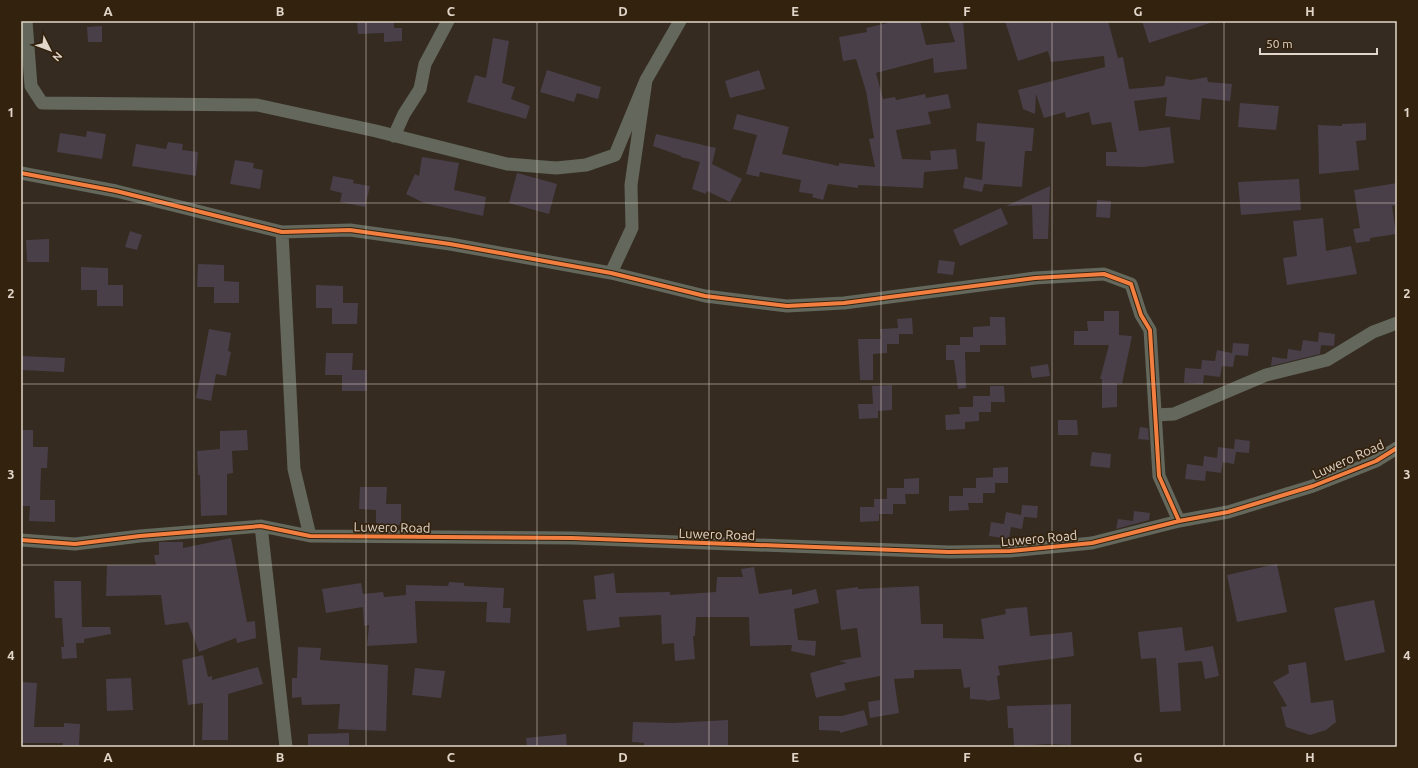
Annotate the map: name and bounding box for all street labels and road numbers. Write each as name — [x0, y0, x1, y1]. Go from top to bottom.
street label: Luwero Road — [1310, 437, 1386, 481]
street label: Luwero Road — [354, 519, 430, 535]
street label: Luwero Road — [678, 526, 756, 542]
street label: Luwero Road — [1000, 528, 1078, 548]

